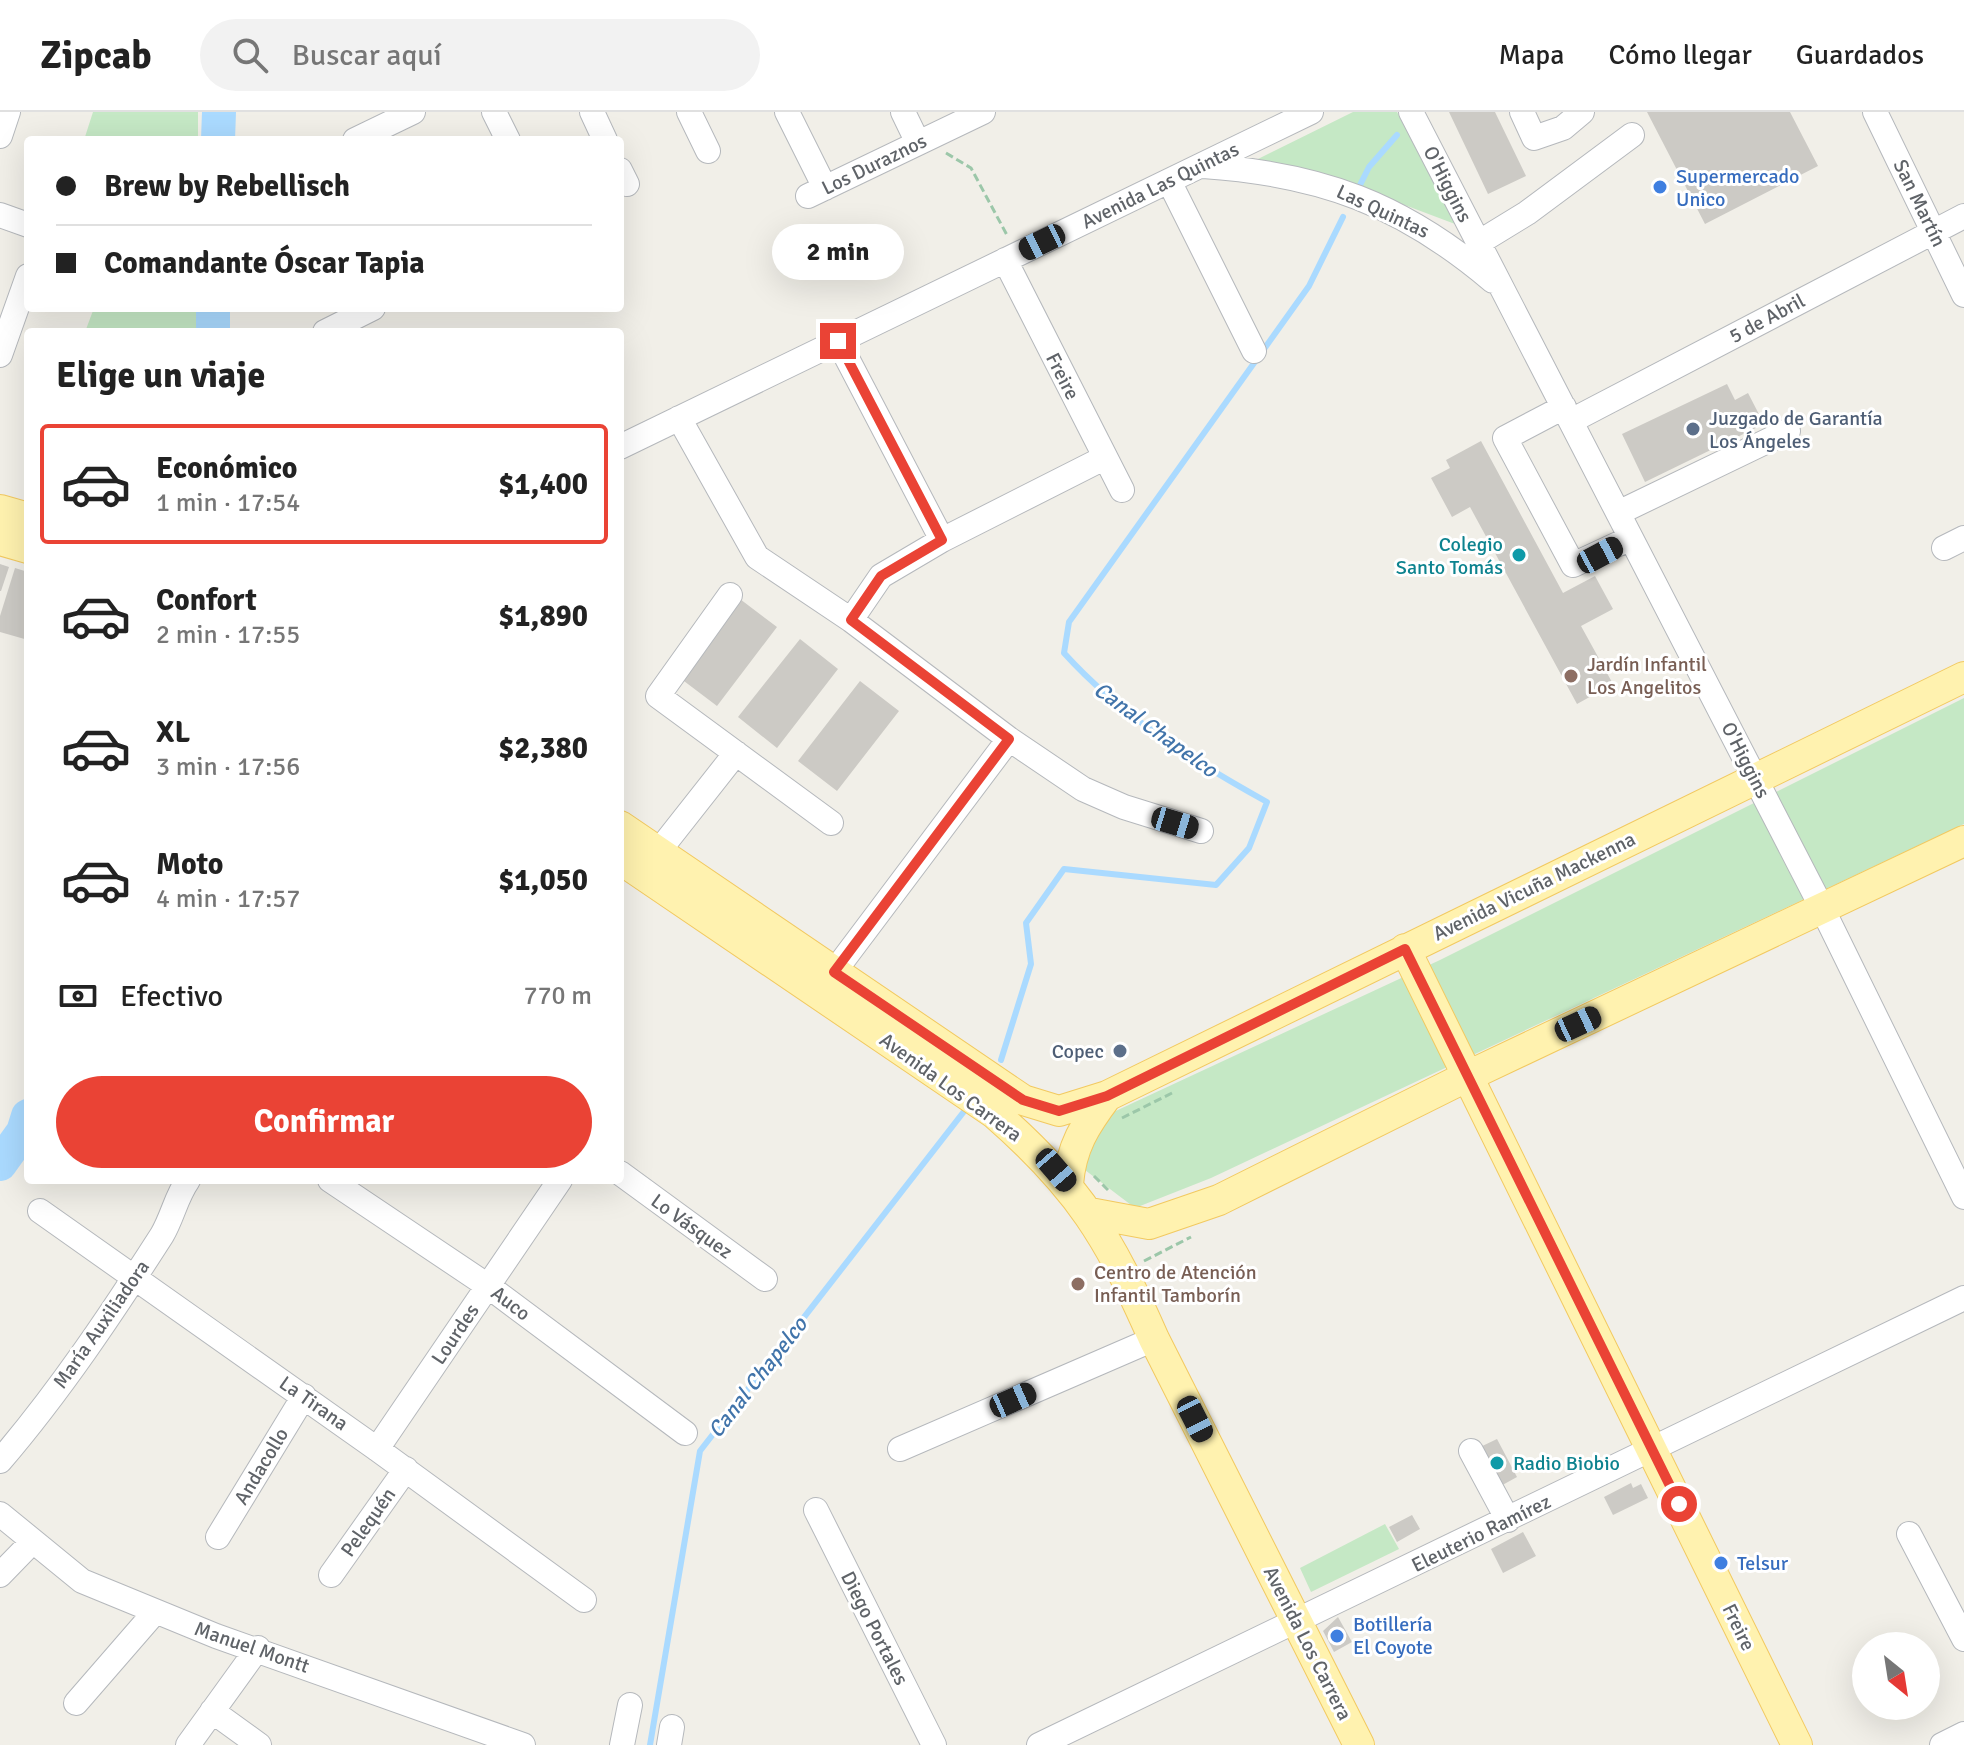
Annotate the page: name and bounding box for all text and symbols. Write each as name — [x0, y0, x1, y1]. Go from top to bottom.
search box — [200, 19, 760, 91]
text: Zipcab — [40, 32, 152, 79]
icon: search — [228, 33, 272, 77]
text: Buscar aquí — [292, 37, 442, 74]
text: Mapa — [1499, 38, 1564, 72]
text: Cómo llegar — [1608, 38, 1752, 72]
text: Guardados — [1796, 38, 1924, 72]
street label: Los Duraznos — [818, 128, 931, 201]
street label: Avenida Las Quintas — [1077, 136, 1243, 234]
street label: O'Higgins — [1418, 142, 1477, 227]
street label: San Martín — [1888, 155, 1951, 251]
place label: Supermercado Unico — [1676, 164, 1799, 212]
text: Brew by Rebellisch — [104, 168, 350, 205]
marker: Supermercado Unico — [1651, 178, 1669, 196]
street label: Las Quintas — [1332, 179, 1433, 244]
car — [1015, 221, 1069, 263]
callout: 2 min — [772, 225, 904, 281]
text: 2 min — [807, 236, 869, 268]
text: Comandante Óscar Tapia — [104, 245, 425, 282]
street label: 5 de Abril — [1725, 288, 1809, 349]
route end — [820, 323, 856, 359]
street label: Freire — [1040, 349, 1085, 404]
text: Elige un viaje — [56, 353, 265, 398]
place label: Juzgado de Garantía Los Ángeles — [1709, 406, 1883, 454]
marker: Juzgado de Garantía Los Ángeles — [1684, 420, 1702, 438]
icon: car — [60, 448, 132, 520]
text: Económico — [156, 450, 298, 487]
text: $1,400 — [498, 466, 588, 503]
text: 1 min · 17:54 — [156, 487, 300, 519]
place label: Colegio Santo Tomás — [1396, 532, 1503, 580]
car — [1573, 533, 1627, 577]
marker: Colegio Santo Tomás — [1510, 546, 1528, 564]
icon: car — [60, 580, 132, 652]
text: Confort — [156, 582, 257, 619]
text: $1,890 — [498, 598, 588, 635]
text: 2 min · 17:55 — [156, 619, 300, 651]
place label: Jardín Infantil Los Angelitos — [1587, 652, 1707, 700]
marker: Jardín Infantil Los Angelitos — [1562, 667, 1580, 685]
water label: Canal Chapelco — [1089, 676, 1224, 784]
icon: car — [60, 712, 132, 784]
text: XL — [156, 714, 190, 751]
street label: O'Higgins — [1716, 718, 1775, 803]
text: $2,380 — [498, 730, 588, 767]
text: 3 min · 17:56 — [156, 751, 300, 783]
car — [1149, 805, 1201, 841]
street label: Avenida Vicuña Mackenna — [1429, 827, 1640, 946]
icon: car — [60, 844, 132, 916]
text: Moto — [156, 846, 223, 883]
text: $1,050 — [498, 862, 588, 899]
text: 4 min · 17:57 — [156, 883, 300, 915]
icon: cash — [56, 974, 100, 1018]
text: Efectivo — [120, 978, 223, 1015]
text: 770 m — [523, 980, 592, 1012]
car — [1551, 1003, 1605, 1045]
street label: Avenida Los Carrera — [875, 1027, 1027, 1147]
place label: Copec — [1052, 1039, 1104, 1064]
marker: Copec — [1111, 1042, 1129, 1060]
button: Confirmar — [56, 1076, 592, 1168]
car — [1031, 1144, 1081, 1196]
street label: Lo Vásquez — [646, 1188, 737, 1264]
street label: María Auxiliadora — [48, 1255, 155, 1393]
place label: Centro de Atención Infantil Tamborín — [1094, 1260, 1257, 1308]
marker: Centro de Atención Infantil Tamborín — [1069, 1275, 1087, 1293]
street label: Auco — [486, 1281, 535, 1326]
street label: Lourdes — [426, 1299, 485, 1369]
water label: Canal Chapelco — [702, 1310, 814, 1443]
street label: La Tirana — [274, 1371, 353, 1436]
car — [986, 1379, 1040, 1421]
car — [1173, 1392, 1217, 1446]
street label: Andacollo — [229, 1423, 294, 1509]
place label: Radio Biobio — [1513, 1451, 1620, 1476]
marker: Radio Biobio — [1488, 1454, 1506, 1472]
street label: Pelequén — [336, 1483, 401, 1562]
route start — [1661, 1486, 1697, 1522]
street label: Eleuterio Ramírez — [1407, 1489, 1555, 1578]
place label: Telsur — [1737, 1551, 1789, 1576]
marker: Telsur — [1712, 1554, 1730, 1572]
street label: Avenida Los Carrera — [1258, 1562, 1357, 1724]
street label: Diego Portales — [835, 1567, 914, 1689]
street label: Freire — [1716, 1600, 1761, 1655]
place label: Botillería El Coyote — [1353, 1612, 1433, 1660]
street label: Manuel Montt — [191, 1616, 313, 1679]
marker: Botillería El Coyote — [1328, 1627, 1346, 1645]
north arrow — [1852, 1632, 1940, 1720]
map controls — [1852, 1632, 1940, 1720]

